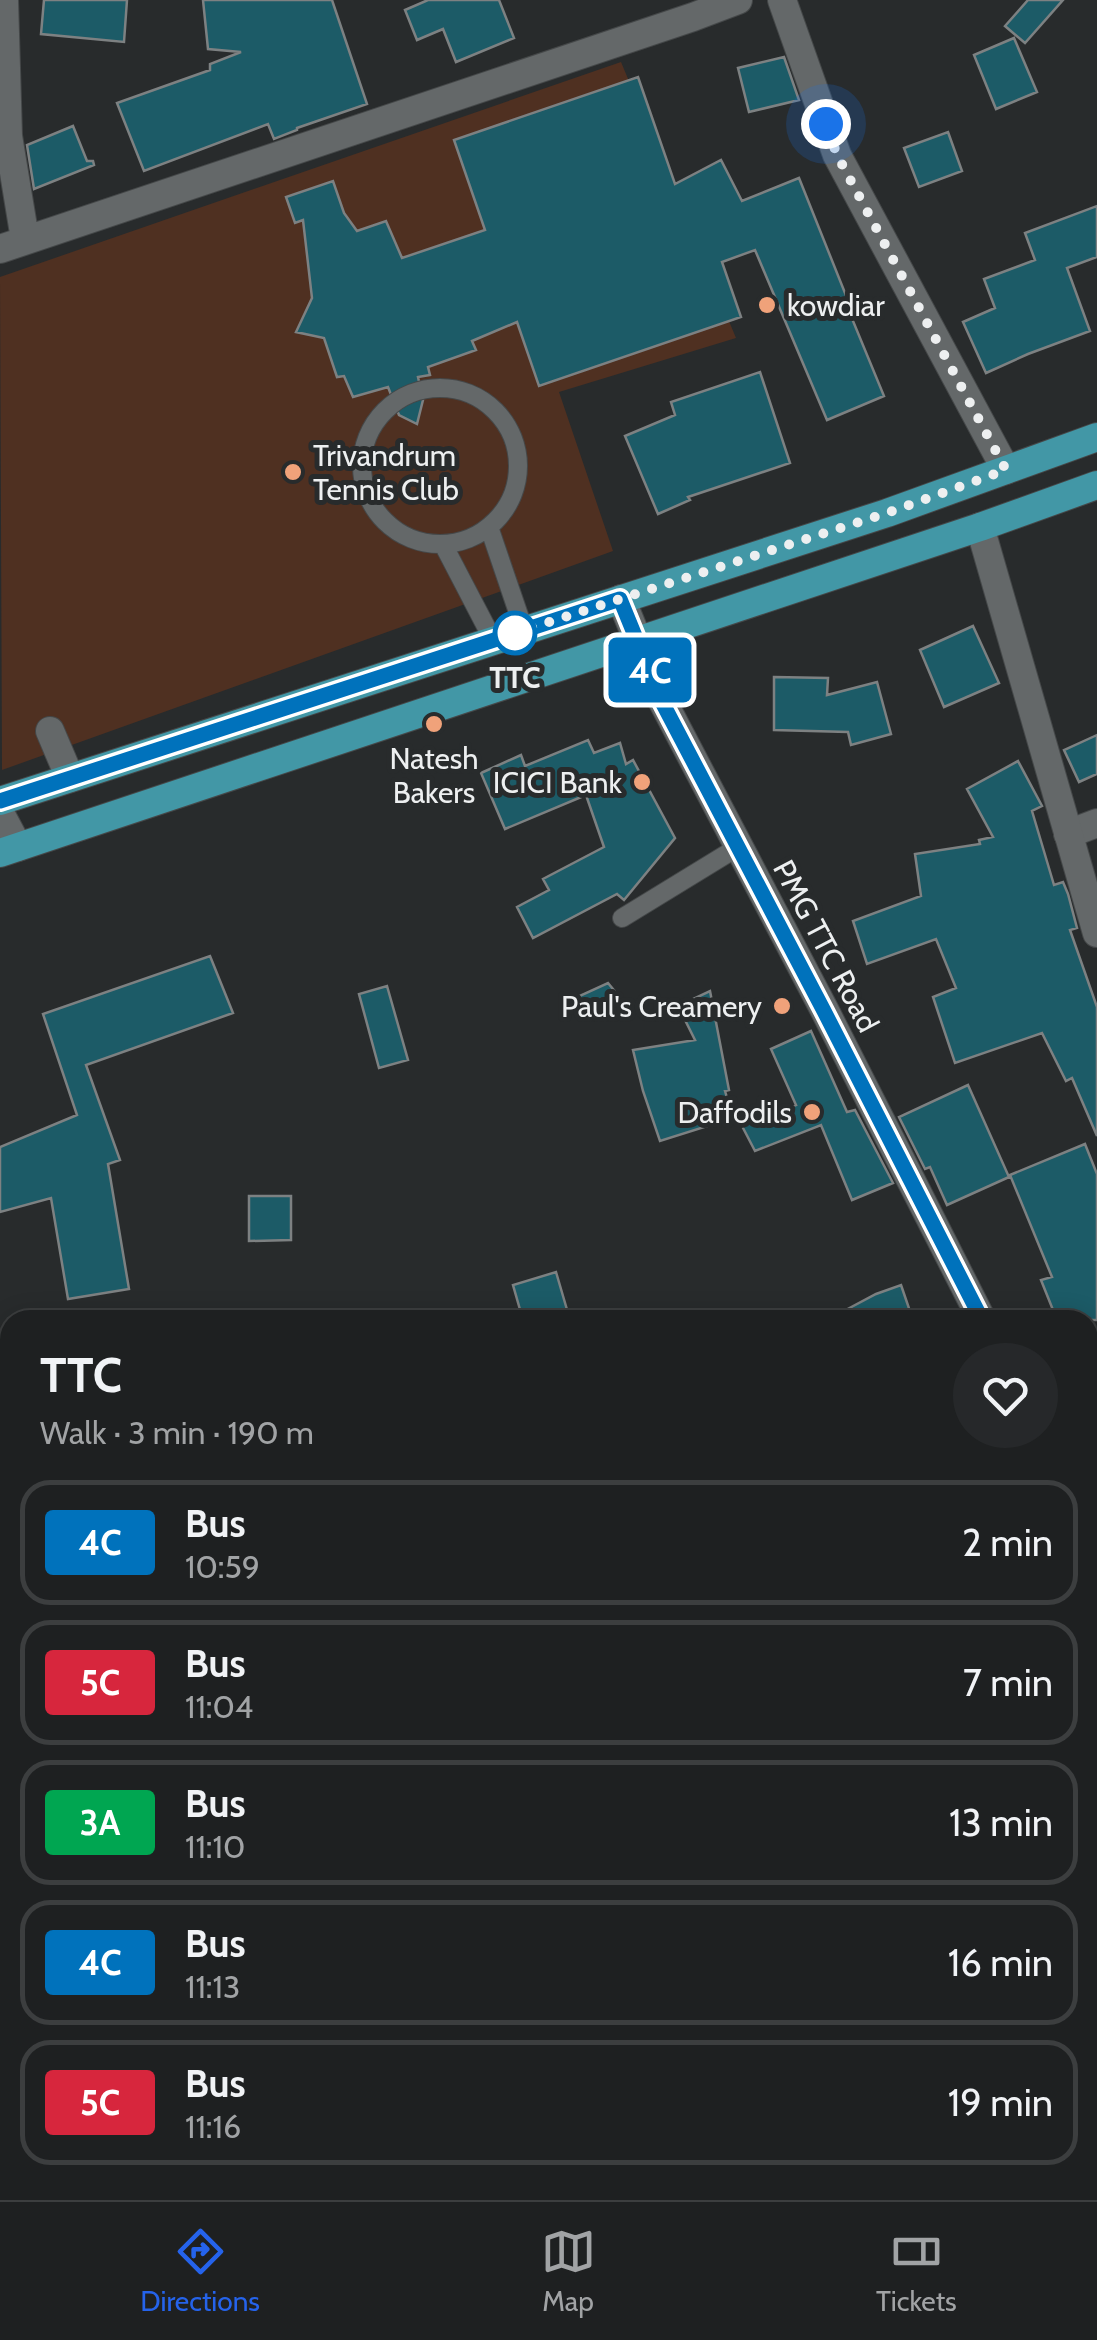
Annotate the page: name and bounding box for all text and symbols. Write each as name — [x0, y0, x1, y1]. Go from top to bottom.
your location — [801, 99, 851, 149]
place label: kowdiar — [787, 287, 885, 324]
marker: kowdiar — [756, 294, 778, 316]
place label: Trivandrum Tennis Club — [313, 437, 459, 508]
marker: Trivandrum Tennis Club — [282, 461, 304, 483]
marker: TTC — [494, 612, 536, 654]
line badge: 4C — [605, 638, 695, 702]
text: 4C — [628, 649, 672, 692]
place label: TTC — [489, 659, 541, 696]
marker: Natesh Bakers — [423, 713, 445, 735]
place label: Natesh Bakers — [390, 740, 478, 811]
place label: ICICI Bank — [493, 764, 623, 801]
marker: ICICI Bank — [631, 771, 653, 793]
street label: PMG TTC Road — [765, 854, 887, 1038]
place label: Paul's Creamery — [561, 988, 762, 1025]
marker: Paul's Creamery — [771, 995, 793, 1017]
place label: Daffodils — [678, 1094, 792, 1131]
marker: Daffodils — [801, 1101, 823, 1123]
button: heart — [953, 1343, 1058, 1448]
text: TTC — [40, 1346, 122, 1404]
text: Walk · 3 min · 190 m — [40, 1413, 314, 1452]
text: Bus — [185, 1500, 246, 1547]
text: 2 min — [962, 1519, 1053, 1566]
text: 4C — [78, 1521, 122, 1564]
text: 10:59 — [185, 1547, 260, 1586]
text: Bus — [185, 1640, 246, 1687]
text: 7 min — [963, 1659, 1053, 1706]
text: 5C — [80, 1661, 120, 1704]
text: 11:04 — [185, 1687, 253, 1726]
text: Bus — [185, 1780, 246, 1827]
text: 13 min — [949, 1799, 1053, 1846]
text: 3A — [80, 1801, 120, 1844]
text: 11:10 — [185, 1827, 245, 1866]
text: Bus — [185, 1920, 246, 1967]
text: 16 min — [948, 1939, 1053, 1986]
text: 4C — [78, 1941, 122, 1984]
text: 11:13 — [185, 1967, 240, 2006]
text: Bus — [185, 2060, 246, 2107]
text: 19 min — [948, 2079, 1053, 2126]
text: 5C — [80, 2081, 120, 2124]
text: 11:16 — [185, 2107, 241, 2146]
tab: Directions — [140, 2224, 260, 2318]
tab: Map — [541, 2224, 596, 2318]
tab: Tickets — [876, 2224, 957, 2318]

